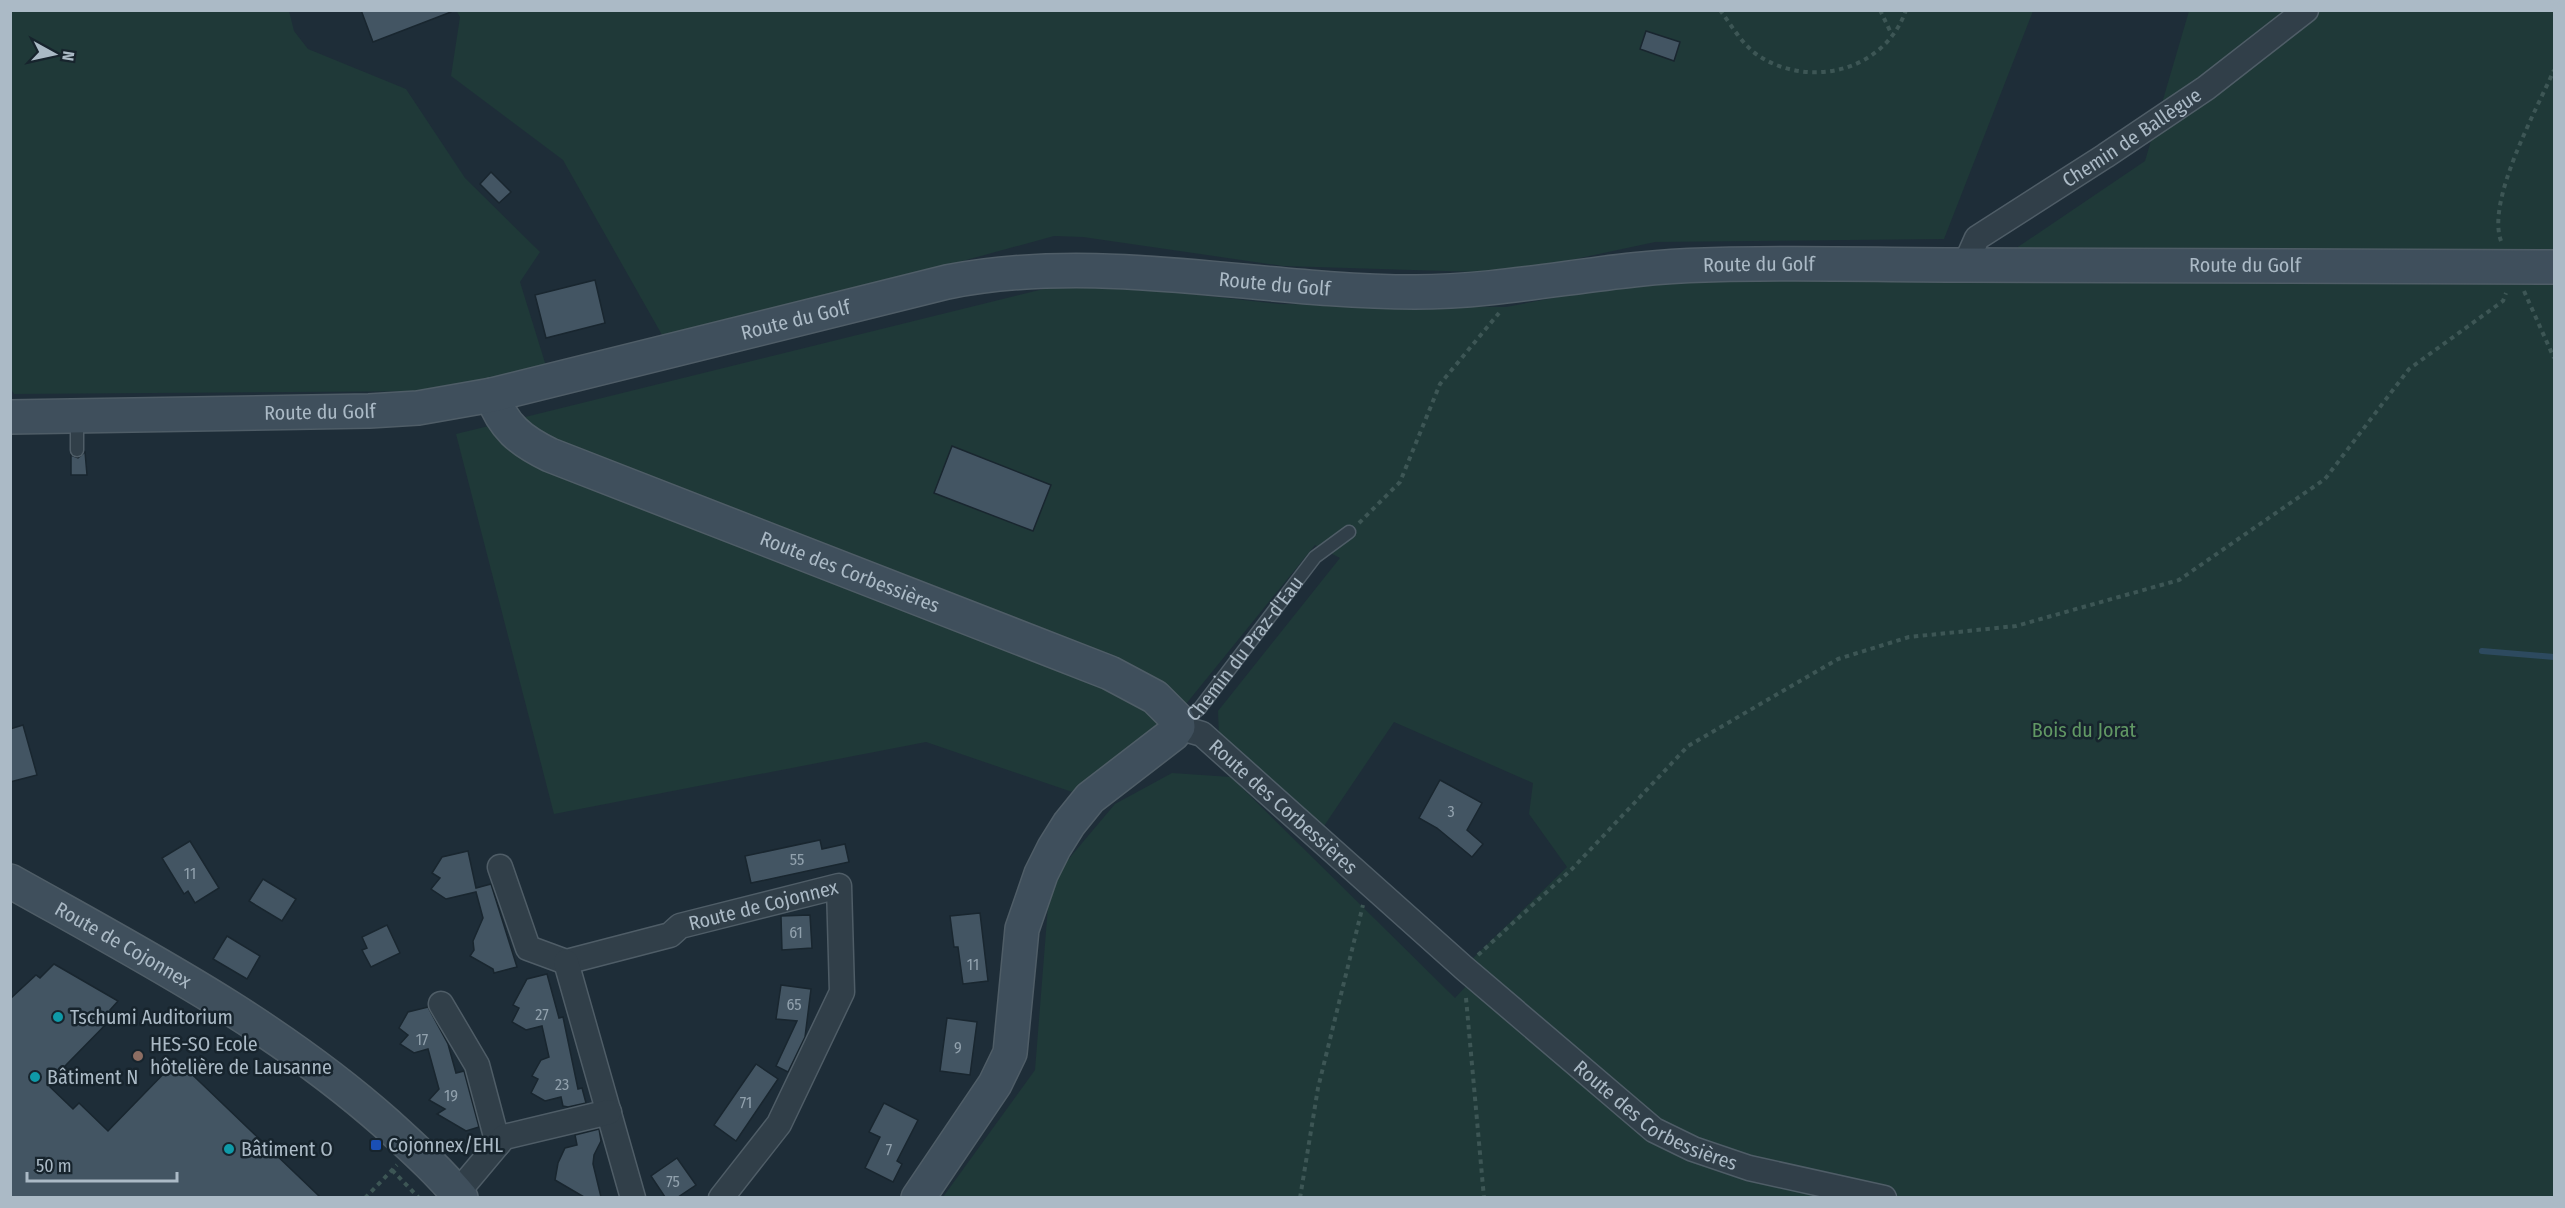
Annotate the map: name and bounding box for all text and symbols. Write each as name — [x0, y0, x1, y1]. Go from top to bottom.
north arrow — [24, 24, 84, 84]
text: N — [58, 50, 78, 62]
street label: Chemin de Ballègue — [2058, 83, 2206, 192]
street label: Route du Golf — [1703, 252, 1817, 277]
street label: Route du Golf — [2189, 253, 2303, 277]
street label: Route du Golf — [1218, 267, 1333, 301]
street label: Route du Golf — [738, 294, 854, 345]
street label: Route du Golf — [264, 398, 378, 425]
street label: Route des Corbessières — [757, 526, 943, 618]
street label: Chemin du Praz-d'Eau — [1181, 571, 1308, 726]
park label: Bois du Jorat — [2032, 718, 2137, 742]
street label: Route des Corbessières — [1204, 734, 1362, 879]
house number: 3 — [1447, 802, 1455, 821]
house number: 55 — [790, 850, 804, 869]
house number: 11 — [184, 864, 196, 883]
street label: Route de Cojonnex — [686, 875, 841, 935]
street label: Route de Cojonnex — [51, 897, 196, 993]
house number: 61 — [789, 923, 803, 942]
house number: 11 — [967, 955, 979, 974]
house number: 65 — [786, 995, 802, 1014]
place label: Tschumi Auditorium — [70, 1005, 233, 1029]
house number: 27 — [535, 1005, 549, 1024]
marker: Tschumi Auditorium — [51, 1010, 65, 1024]
house number: 17 — [416, 1030, 429, 1049]
place label: HES-SO Ecole hôtelière de Lausanne — [150, 1032, 332, 1079]
house number: 9 — [954, 1038, 962, 1057]
marker: HES-SO Ecole hôtelière de Lausanne — [131, 1049, 145, 1063]
street label: Route des Corbessières — [1569, 1055, 1740, 1175]
place label: Bâtiment N — [47, 1065, 139, 1089]
marker: Bâtiment N — [28, 1070, 42, 1084]
house number: 23 — [555, 1075, 569, 1094]
house number: 19 — [444, 1086, 458, 1105]
house number: 71 — [740, 1093, 752, 1112]
place label: Cojonnex/EHL — [388, 1133, 503, 1157]
place label: Bâtiment O — [241, 1137, 333, 1161]
marker: Cojonnex/EHL — [369, 1138, 383, 1152]
house number: 7 — [886, 1140, 893, 1159]
marker: Bâtiment O — [222, 1142, 236, 1156]
scale bar — [27, 1145, 177, 1183]
text: 50 m — [36, 1155, 72, 1177]
house number: 75 — [666, 1172, 680, 1191]

